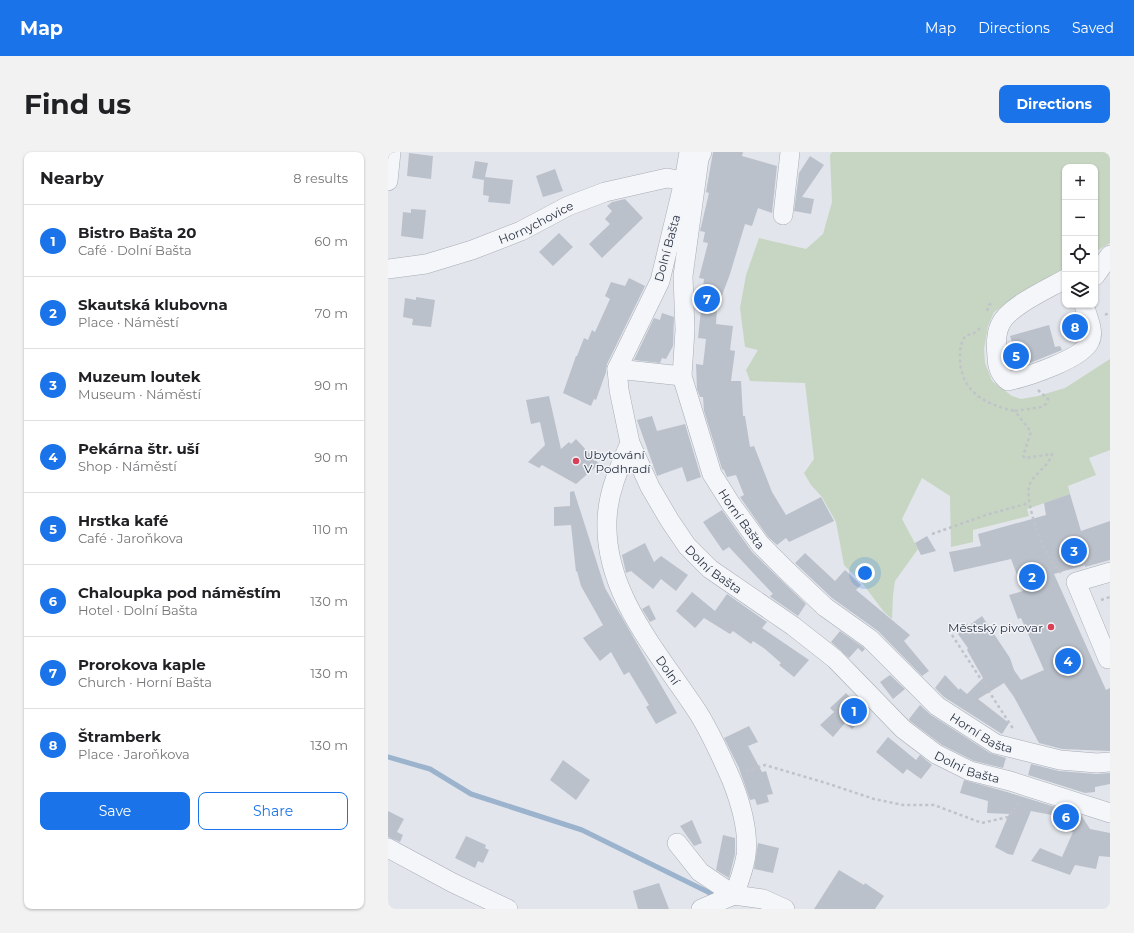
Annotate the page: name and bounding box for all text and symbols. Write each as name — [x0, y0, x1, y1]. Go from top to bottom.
text: Map — [20, 17, 63, 40]
text: Map — [925, 19, 956, 37]
text: Directions — [978, 19, 1050, 37]
text: Saved — [1072, 19, 1114, 37]
button: Directions — [999, 85, 1110, 123]
text: Find us — [24, 87, 131, 121]
map controls — [1062, 164, 1098, 308]
button: + — [1062, 164, 1098, 200]
text: Nearby — [40, 168, 104, 188]
text: 8 results — [293, 170, 348, 186]
street label: Hornychovice — [496, 197, 575, 247]
button: − — [1062, 200, 1098, 236]
street label: Dolní Bašta — [651, 213, 683, 283]
text: Bistro Bašta 20 — [78, 223, 196, 242]
text: 1 — [50, 233, 56, 249]
text: 60 m — [314, 233, 348, 249]
button: locate — [1062, 236, 1098, 272]
text: Café · Dolní Bašta — [78, 242, 192, 258]
button: layers — [1062, 272, 1098, 308]
pin: 7 — [694, 284, 720, 314]
text: Skautská klubovna — [78, 295, 228, 314]
text: 2 — [49, 305, 57, 321]
text: 70 m — [315, 305, 348, 321]
pin: 8 — [1062, 312, 1088, 342]
text: Place · Náměstí — [78, 314, 179, 330]
pin: 5 — [1003, 341, 1029, 371]
text: Muzeum loutek — [78, 367, 201, 386]
text: 3 — [49, 377, 57, 393]
text: 90 m — [314, 377, 348, 393]
text: Museum · Náměstí — [78, 386, 201, 402]
text: Pekárna štr. uší — [78, 439, 199, 458]
place label: Ubytování V Podhradí — [584, 447, 651, 476]
text: 4 — [49, 449, 57, 465]
text: 90 m — [314, 449, 348, 465]
marker: Ubytování V Podhradí — [571, 456, 581, 466]
text: Shop · Náměstí — [78, 458, 177, 474]
street label: Horní Bašta — [716, 486, 768, 552]
text: Hrstka kafé — [78, 511, 168, 530]
text: 5 — [49, 521, 57, 537]
text: 110 m — [313, 521, 348, 537]
text: Café · Jaroňkova — [78, 530, 183, 546]
pin: 3 — [1061, 536, 1087, 566]
street label: Dolní Bašta — [682, 541, 745, 596]
pin: 2 — [1019, 562, 1045, 592]
your location — [855, 563, 875, 583]
text: Chaloupka pod náměstím — [78, 583, 281, 602]
text: 6 — [49, 593, 57, 609]
text: 130 m — [310, 593, 348, 609]
text: Hotel · Dolní Bašta — [78, 602, 198, 618]
place label: Městský pivovar — [948, 620, 1043, 635]
marker: Městský pivovar — [1046, 622, 1056, 632]
pin: 4 — [1055, 646, 1081, 676]
street label: Dolní — [653, 652, 684, 688]
text: Prorokova kaple — [78, 655, 206, 674]
text: 7 — [49, 665, 57, 681]
text: 130 m — [310, 665, 348, 681]
text: Church · Horní Bašta — [78, 674, 212, 690]
pin: 1 — [841, 696, 867, 726]
street label: Horní Bašta — [947, 709, 1015, 755]
text: Štramberk — [78, 727, 161, 746]
text: 8 — [49, 737, 57, 753]
text: 130 m — [310, 737, 348, 753]
text: Place · Jaroňkova — [78, 746, 190, 762]
street label: Dolní Bašta — [932, 747, 1001, 786]
button: Save — [40, 792, 190, 830]
button: Share — [198, 792, 348, 830]
pin: 6 — [1053, 802, 1079, 832]

